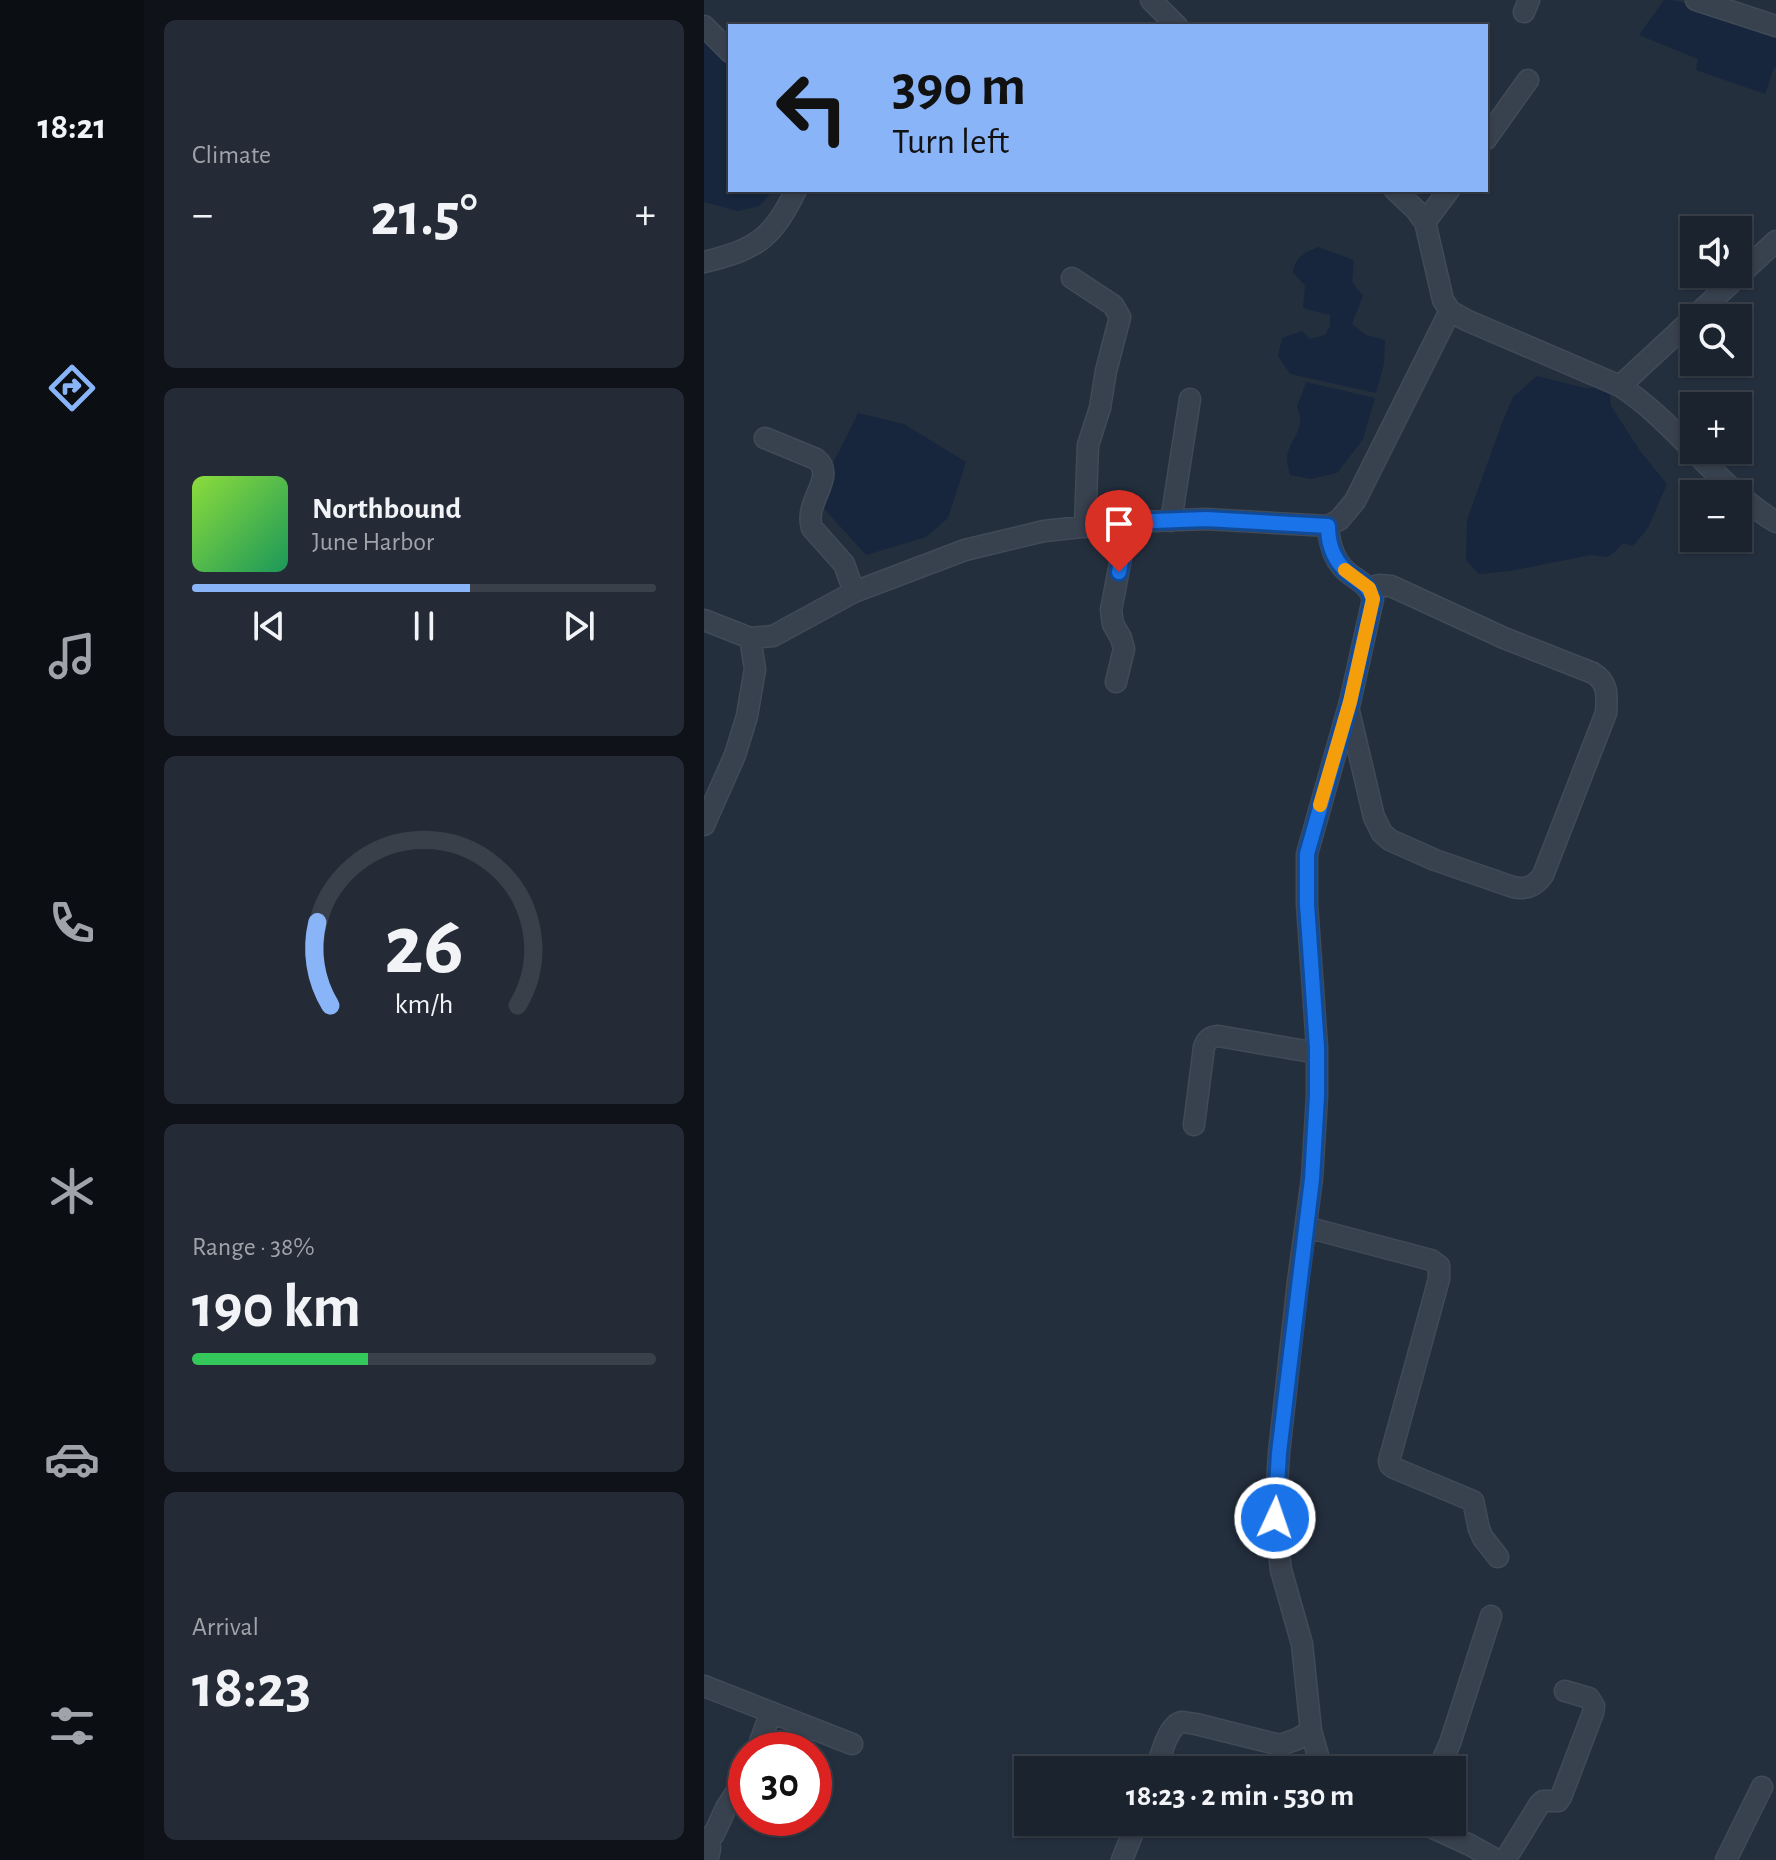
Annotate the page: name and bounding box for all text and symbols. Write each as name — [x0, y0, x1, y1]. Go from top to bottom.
icon: left — [760, 56, 864, 160]
text: 390 m — [892, 59, 1026, 115]
text: 18:21 — [38, 109, 106, 145]
text: Turn left — [892, 124, 1009, 160]
text: Climate — [192, 142, 271, 168]
text: 21.5° — [370, 186, 478, 246]
text: − — [192, 193, 213, 237]
text: + — [635, 193, 656, 237]
map controls — [1680, 216, 1752, 552]
button: sound — [1680, 216, 1752, 288]
button: search — [1680, 304, 1752, 376]
icon: directions — [44, 360, 100, 416]
button: + — [1680, 392, 1752, 464]
button: − — [1680, 480, 1752, 552]
pin — [1085, 490, 1153, 572]
text: Northbound — [312, 494, 461, 524]
icon: arrive — [1097, 502, 1141, 546]
text: June Harbor — [312, 529, 434, 555]
icon: previous — [247, 604, 291, 648]
icon: pause — [402, 604, 446, 648]
icon: next — [557, 604, 601, 648]
icon: music — [44, 628, 100, 684]
icon: phone — [44, 895, 100, 951]
text: 26 — [384, 905, 464, 989]
text: km/h — [395, 990, 453, 1019]
icon: climate — [44, 1163, 100, 1219]
text: Range · 38% — [192, 1234, 315, 1260]
text: 190 km — [192, 1278, 361, 1338]
icon: car — [44, 1431, 100, 1487]
position arrow — [1233, 1476, 1317, 1560]
text: Arrival — [192, 1614, 259, 1640]
text: 18:23 — [192, 1658, 311, 1718]
icon: filters — [44, 1698, 100, 1754]
speed limit sign: 30 — [728, 1732, 832, 1836]
text: 18:23 · 2 min · 530 m — [1126, 1781, 1354, 1811]

